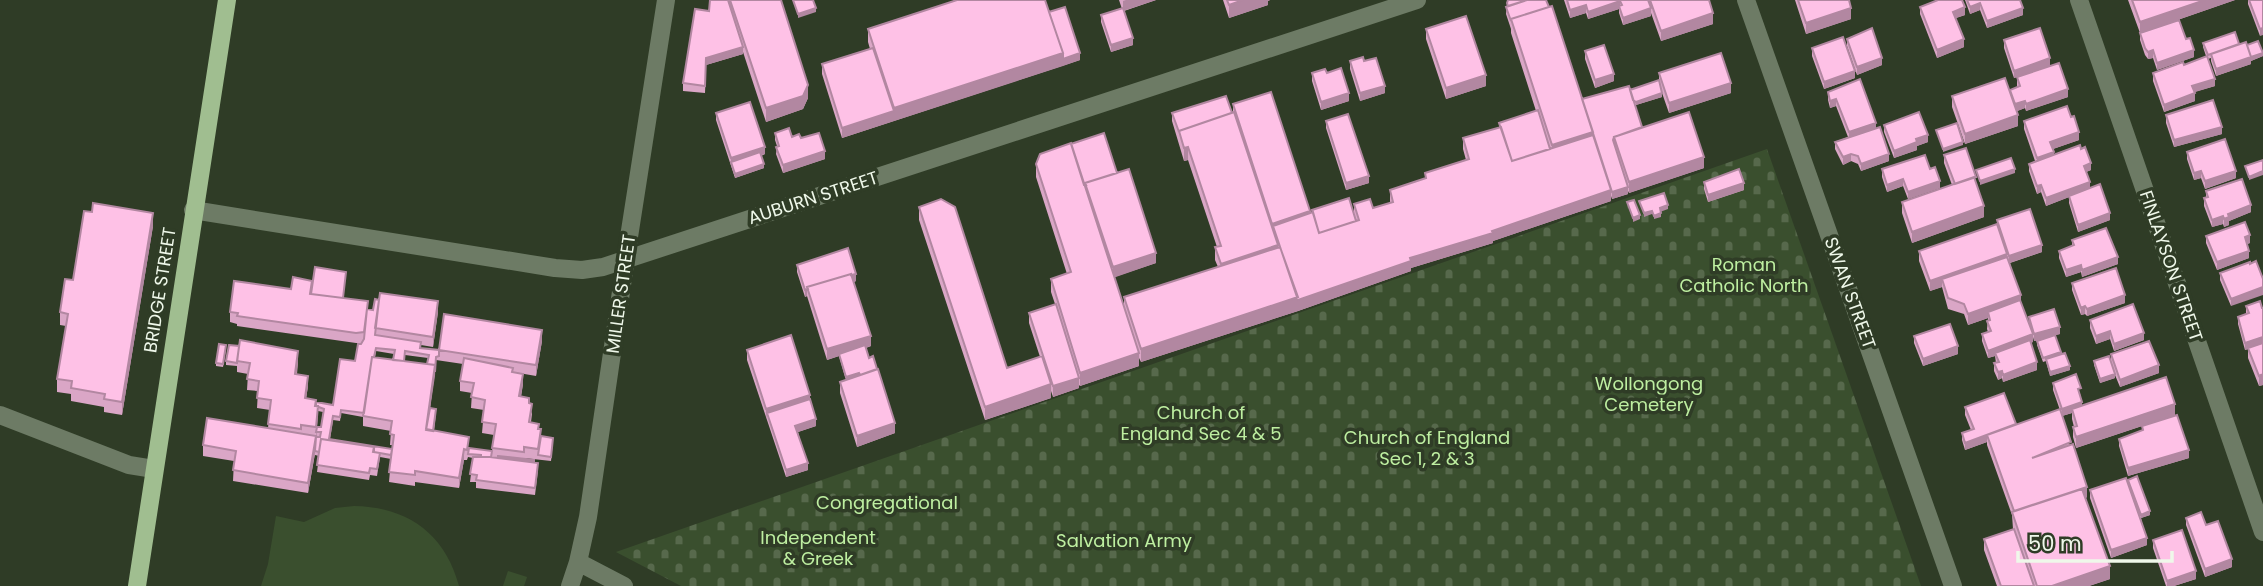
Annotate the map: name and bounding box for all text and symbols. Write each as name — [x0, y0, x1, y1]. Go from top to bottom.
street label: AUBURN STREET — [745, 165, 881, 230]
street label: FINLAYSON STREET — [2134, 187, 2209, 345]
street label: BRIDGE STREET — [137, 225, 182, 354]
street label: MILLER STREET — [600, 233, 641, 355]
street label: SWAN STREET — [1819, 233, 1882, 352]
park label: Roman Catholic North — [1679, 252, 1809, 298]
park label: Wollongong Cemetery — [1595, 371, 1703, 417]
park label: Church of England Sec 4 & 5 — [1120, 400, 1282, 446]
park label: Church of England Sec 1, 2 & 3 — [1344, 425, 1510, 471]
park label: Congregational — [816, 490, 958, 515]
scale bar — [2018, 520, 2172, 564]
park label: Independent & Greek — [760, 525, 876, 571]
park label: Salvation Army — [1056, 528, 1192, 553]
text: 50 m — [2028, 529, 2082, 558]

